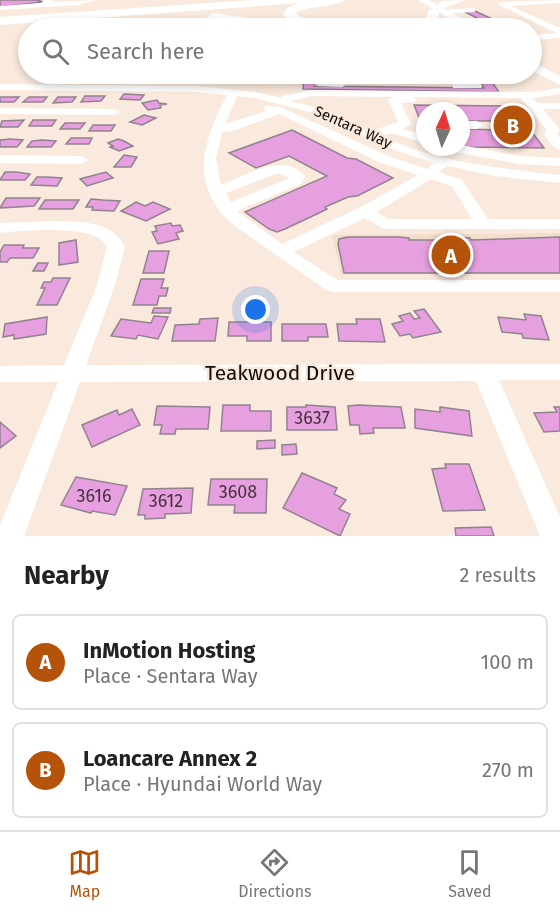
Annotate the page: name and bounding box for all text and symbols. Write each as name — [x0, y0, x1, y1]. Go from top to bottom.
search box — [18, 18, 542, 84]
icon: search — [39, 35, 72, 68]
text: Search here — [87, 38, 205, 65]
street label: Sentara Way — [311, 102, 395, 152]
north arrow — [416, 102, 470, 156]
pin: B — [494, 102, 532, 148]
pin: A — [432, 232, 470, 278]
your location — [241, 295, 270, 324]
street label: Teakwood Drive — [205, 360, 355, 386]
house number: 3637 — [294, 407, 330, 429]
house number: 3608 — [219, 481, 257, 503]
house number: 3616 — [76, 485, 112, 507]
house number: 3612 — [149, 490, 183, 512]
text: Nearby — [24, 560, 109, 591]
text: 2 results — [459, 563, 536, 587]
text: InMotion Hosting — [83, 637, 255, 664]
text: A — [40, 650, 51, 674]
text: 100 m — [481, 650, 534, 674]
text: Place · Sentara Way — [83, 664, 258, 688]
text: Loancare Annex 2 — [83, 745, 257, 772]
text: B — [39, 758, 52, 782]
text: 270 m — [482, 758, 534, 782]
text: Place · Hyundai World Way — [83, 772, 322, 796]
tab: Map — [68, 846, 101, 901]
tab: Directions — [238, 846, 312, 901]
tab: Saved — [448, 846, 492, 901]

